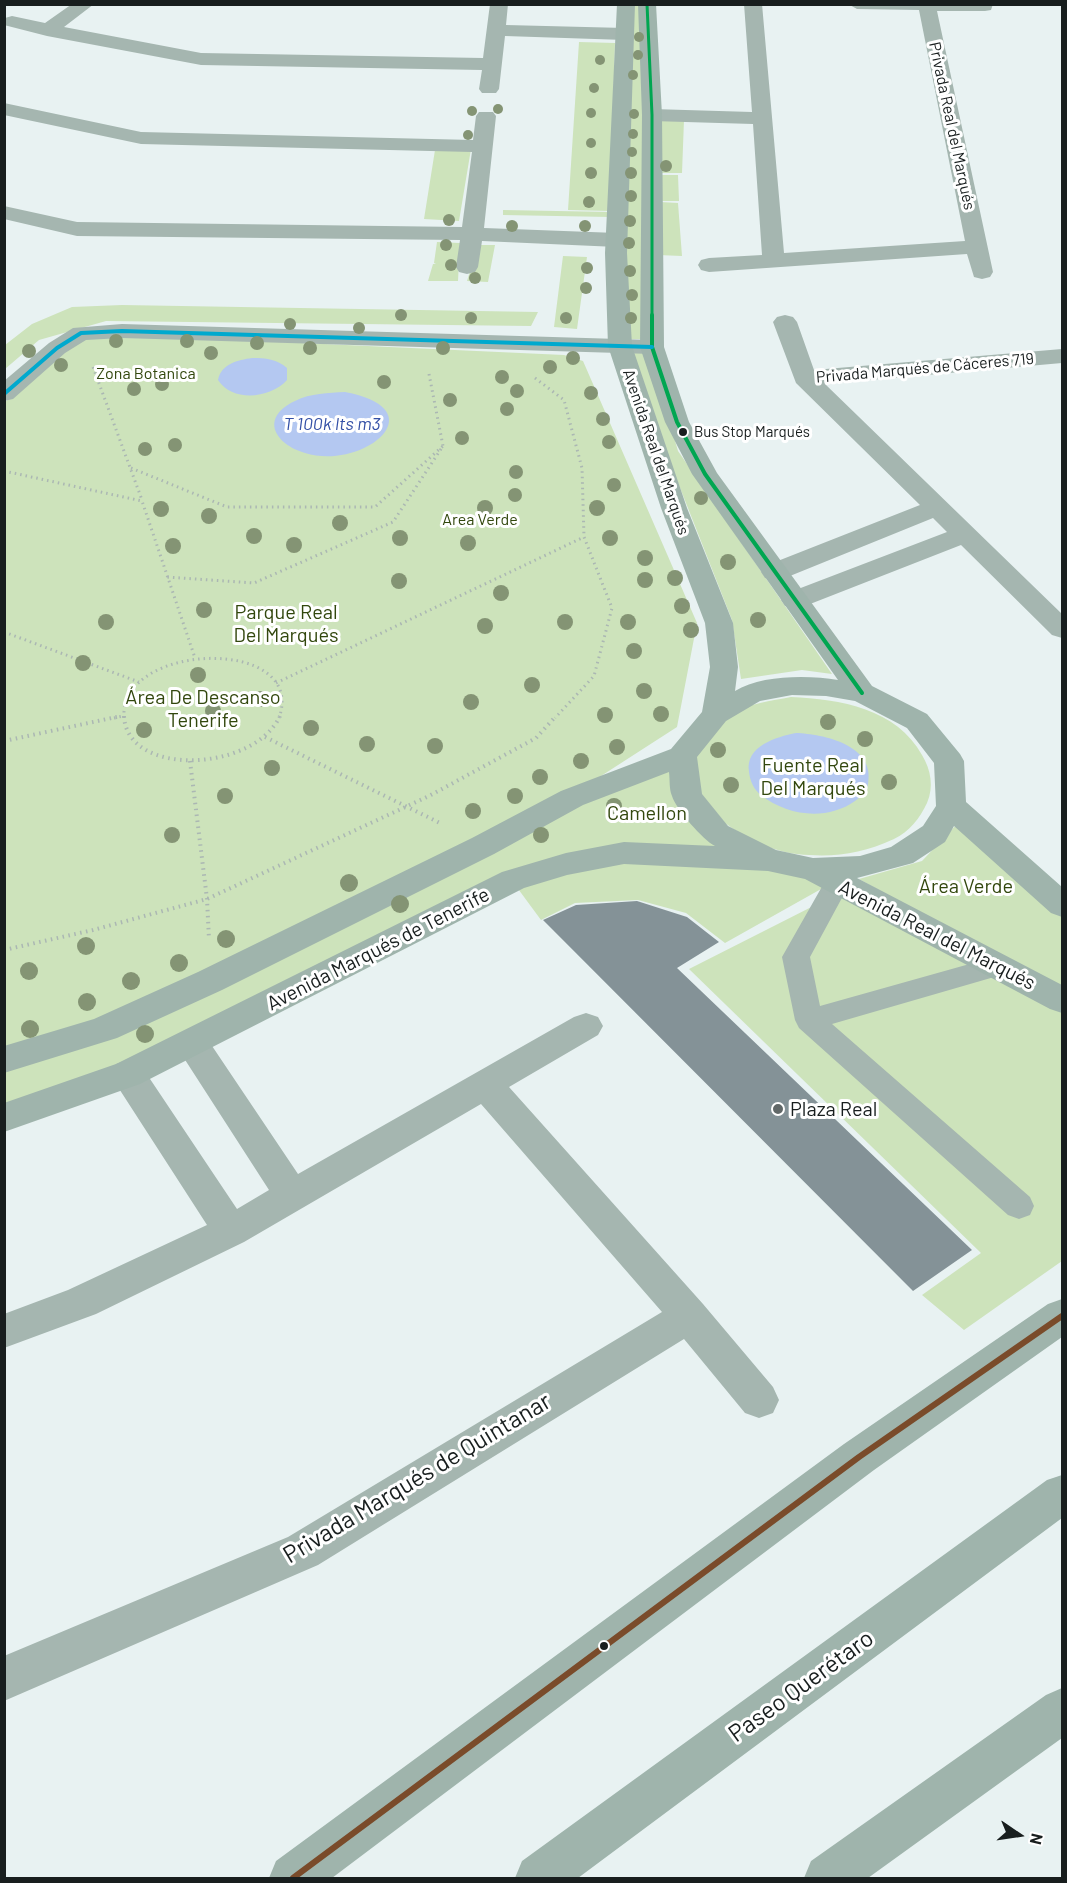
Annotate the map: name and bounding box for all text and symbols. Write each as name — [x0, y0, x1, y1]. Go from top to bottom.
street label: Privada Real del Marqués — [925, 40, 979, 212]
street label: Privada Marqués de Cáceres 719 — [815, 349, 1035, 387]
park label: Zona Botanica — [96, 364, 196, 384]
street label: Avenida Real del Marqués — [619, 367, 693, 537]
water label: T 100k lts m3 — [283, 413, 381, 435]
place label: Bus Stop Marqués — [694, 423, 810, 441]
marker: Bus Stop Marqués — [677, 426, 689, 438]
park label: Area Verde — [442, 510, 518, 530]
park label: Parque Real Del Marqués — [233, 600, 339, 647]
park label: Área De Descanso Tenerife — [125, 685, 281, 732]
park label: Fuente Real Del Marqués — [760, 753, 866, 800]
park label: Camellon — [607, 801, 687, 825]
park label: Área Verde — [919, 874, 1013, 898]
street label: Avenida Real del Marqués — [835, 875, 1039, 995]
street label: Avenida Marqués de Tenerife — [263, 882, 493, 1016]
place label: Plaza Real — [790, 1097, 877, 1121]
marker: Plaza Real — [771, 1102, 785, 1116]
street label: Privada Marqués de Quintanar — [278, 1387, 556, 1569]
street label: Paseo Querétaro — [723, 1624, 879, 1748]
unlabelled marker — [598, 1640, 610, 1652]
north arrow — [989, 1805, 1049, 1865]
text: N — [1027, 1832, 1047, 1846]

